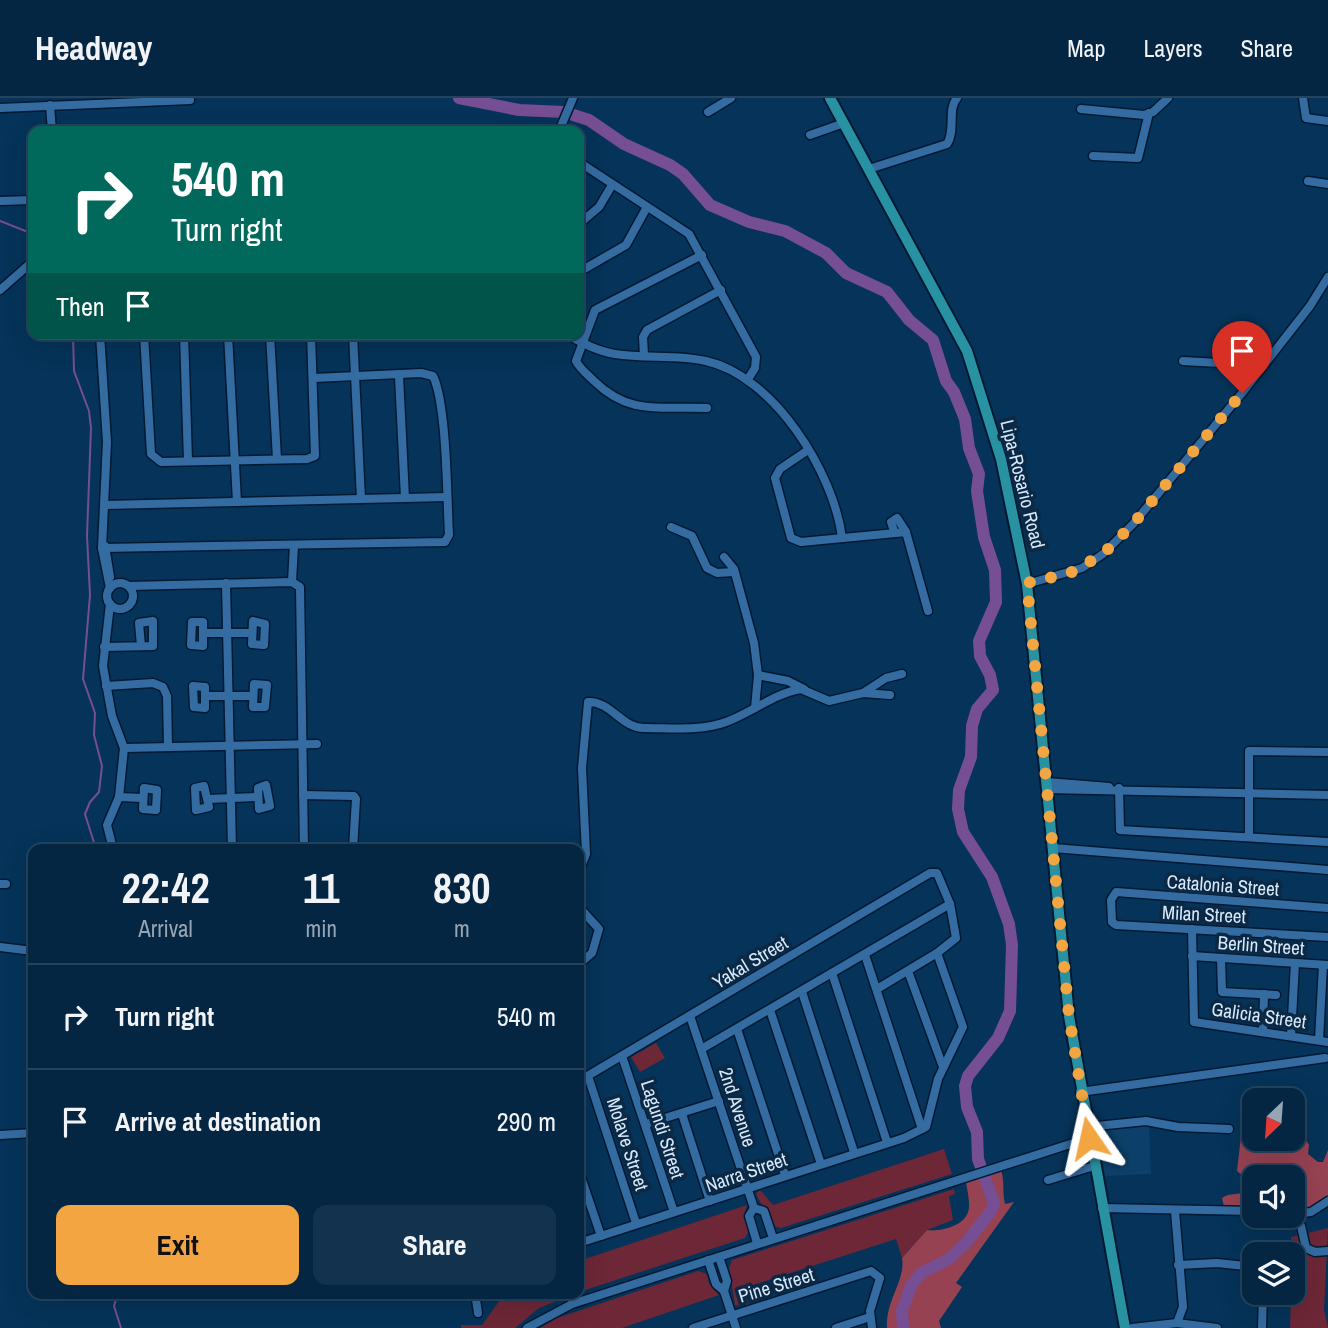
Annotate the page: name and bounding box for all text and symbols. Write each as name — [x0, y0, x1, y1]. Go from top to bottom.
text: Headway — [35, 26, 152, 70]
text: Map — [1067, 32, 1105, 64]
text: Layers — [1143, 32, 1202, 64]
text: Share — [1240, 32, 1293, 64]
text: 540 m — [171, 145, 285, 211]
icon: right — [56, 154, 147, 245]
text: Turn right — [171, 208, 283, 251]
icon: arrive — [119, 287, 157, 325]
text: Then — [56, 289, 105, 324]
pin — [1212, 321, 1272, 393]
icon: arrive — [1223, 332, 1261, 370]
street label: Lipa-Rosario Road — [994, 417, 1052, 551]
text: 22:42 — [122, 860, 210, 916]
text: 11 — [303, 860, 340, 916]
text: 830 — [433, 860, 490, 916]
street label: Catalonia Street — [1166, 868, 1281, 902]
street label: Milan Street — [1161, 899, 1247, 929]
text: Arrival — [138, 913, 193, 944]
text: min — [306, 913, 337, 944]
text: m — [454, 913, 470, 944]
street label: Yakal Street — [707, 929, 793, 995]
street label: Berlin Street — [1217, 929, 1306, 961]
street label: Galicia Street — [1210, 995, 1309, 1035]
icon: right — [56, 998, 94, 1036]
text: Turn right — [115, 999, 214, 1034]
text: 540 m — [497, 999, 556, 1034]
street label: 2nd Avenue — [713, 1064, 763, 1150]
street label: Lagundi Street — [635, 1076, 691, 1182]
north arrow — [1242, 1088, 1306, 1152]
map controls — [1242, 1088, 1305, 1305]
street label: Molave Street — [601, 1094, 655, 1194]
position arrow — [1052, 1101, 1126, 1175]
icon: arrive — [56, 1103, 94, 1141]
text: Arrive at destination — [115, 1104, 321, 1139]
text: 290 m — [497, 1104, 556, 1139]
street label: Narra Street — [702, 1146, 791, 1198]
button: sound — [1242, 1165, 1305, 1228]
button: Exit — [56, 1205, 299, 1285]
button: Share — [313, 1205, 556, 1285]
button: layers — [1242, 1242, 1305, 1305]
street label: Pine Street — [735, 1261, 818, 1309]

